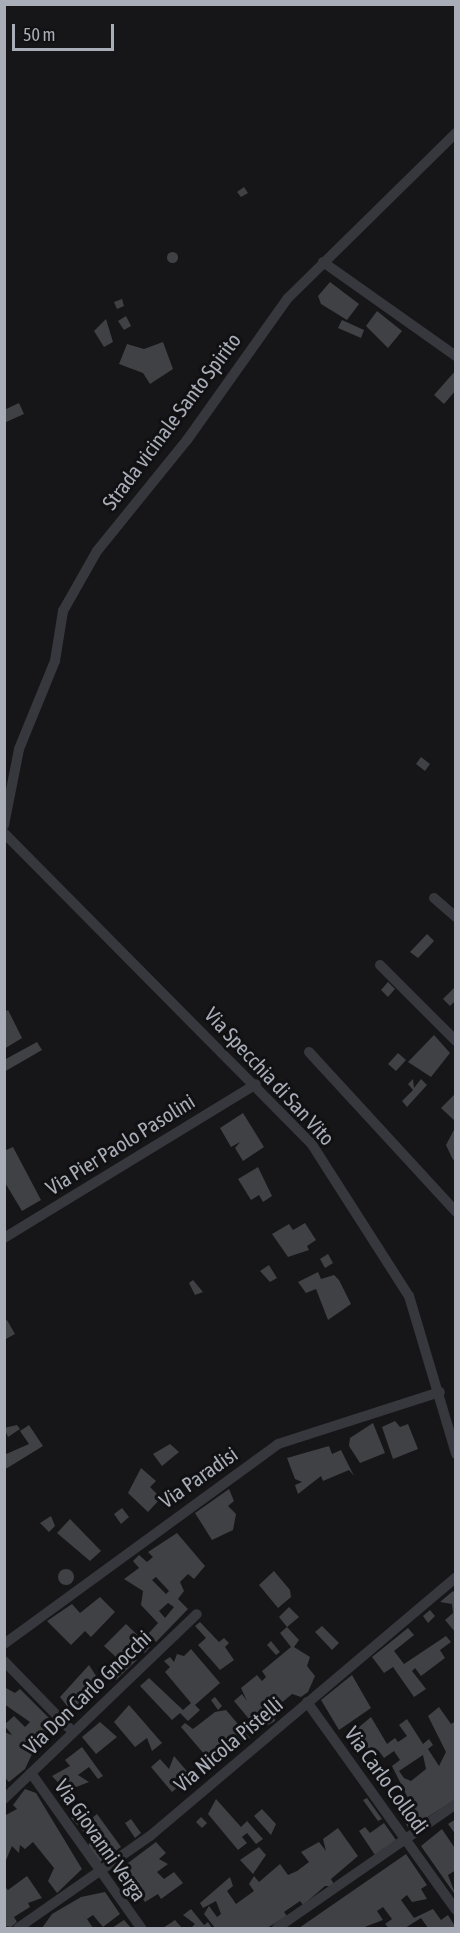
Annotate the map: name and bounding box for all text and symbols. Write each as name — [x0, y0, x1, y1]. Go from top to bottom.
scale bar — [15, 12, 117, 50]
text: 50 m — [23, 24, 55, 45]
street label: Strada vicinale Santo Spirito — [96, 328, 246, 514]
street label: Via Specchia di San Vito — [200, 1002, 340, 1150]
street label: Via Pier Paolo Pasolini — [41, 1088, 199, 1200]
street label: Via Paradisi — [154, 1441, 242, 1513]
street label: Via Don Carlo Gnocchi — [18, 1625, 156, 1759]
street label: Via Nicola Pistelli — [168, 1691, 288, 1797]
street label: Via Carlo Collodi — [340, 1722, 434, 1838]
street label: Via Giovanni Verga — [50, 1774, 152, 1906]

